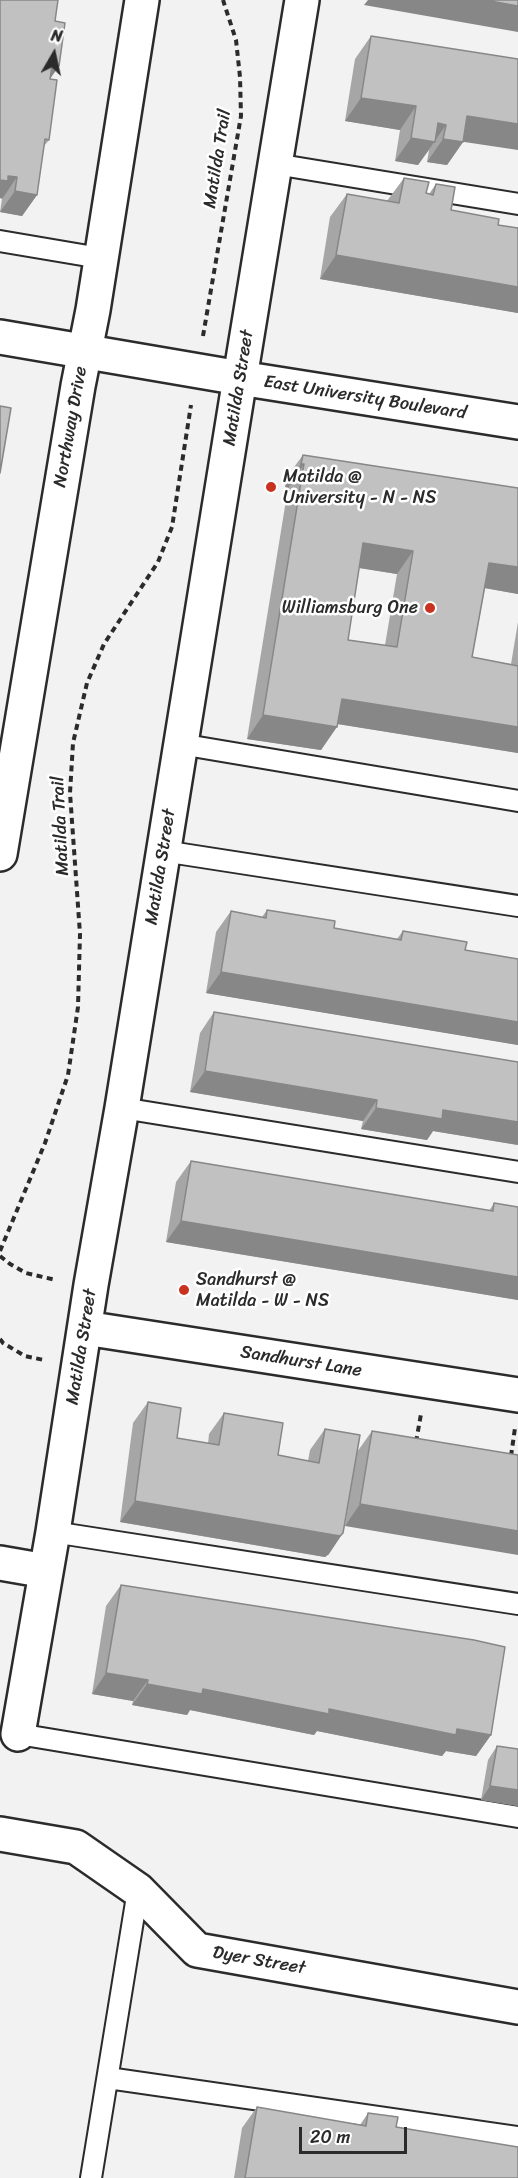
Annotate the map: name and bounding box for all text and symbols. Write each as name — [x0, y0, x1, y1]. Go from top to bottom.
text: N — [49, 21, 65, 51]
north arrow — [24, 24, 84, 84]
street label: Matilda Trail — [200, 108, 236, 210]
street label: Matilda Street — [219, 328, 259, 448]
street label: Northway Drive — [50, 365, 92, 489]
street label: East University Boulevard — [262, 371, 468, 425]
place label: Matilda @ University - N - NS — [283, 466, 437, 508]
marker: Matilda @ University - N - NS — [264, 480, 278, 494]
place label: Williamsburg One — [282, 597, 418, 619]
marker: Williamsburg One — [423, 601, 437, 615]
street label: Matilda Trail — [48, 776, 74, 876]
street label: Matilda Street — [141, 807, 181, 927]
place label: Sandhurst @ Matilda - W - NS — [196, 1269, 329, 1312]
marker: Sandhurst @ Matilda - W - NS — [177, 1283, 191, 1297]
street label: Matilda Street — [62, 1287, 102, 1407]
street label: Sandhurst Lane — [239, 1342, 363, 1382]
street label: Dyer Street — [211, 1942, 307, 1980]
scale bar — [302, 2115, 410, 2153]
text: 20 m — [310, 2121, 350, 2153]

